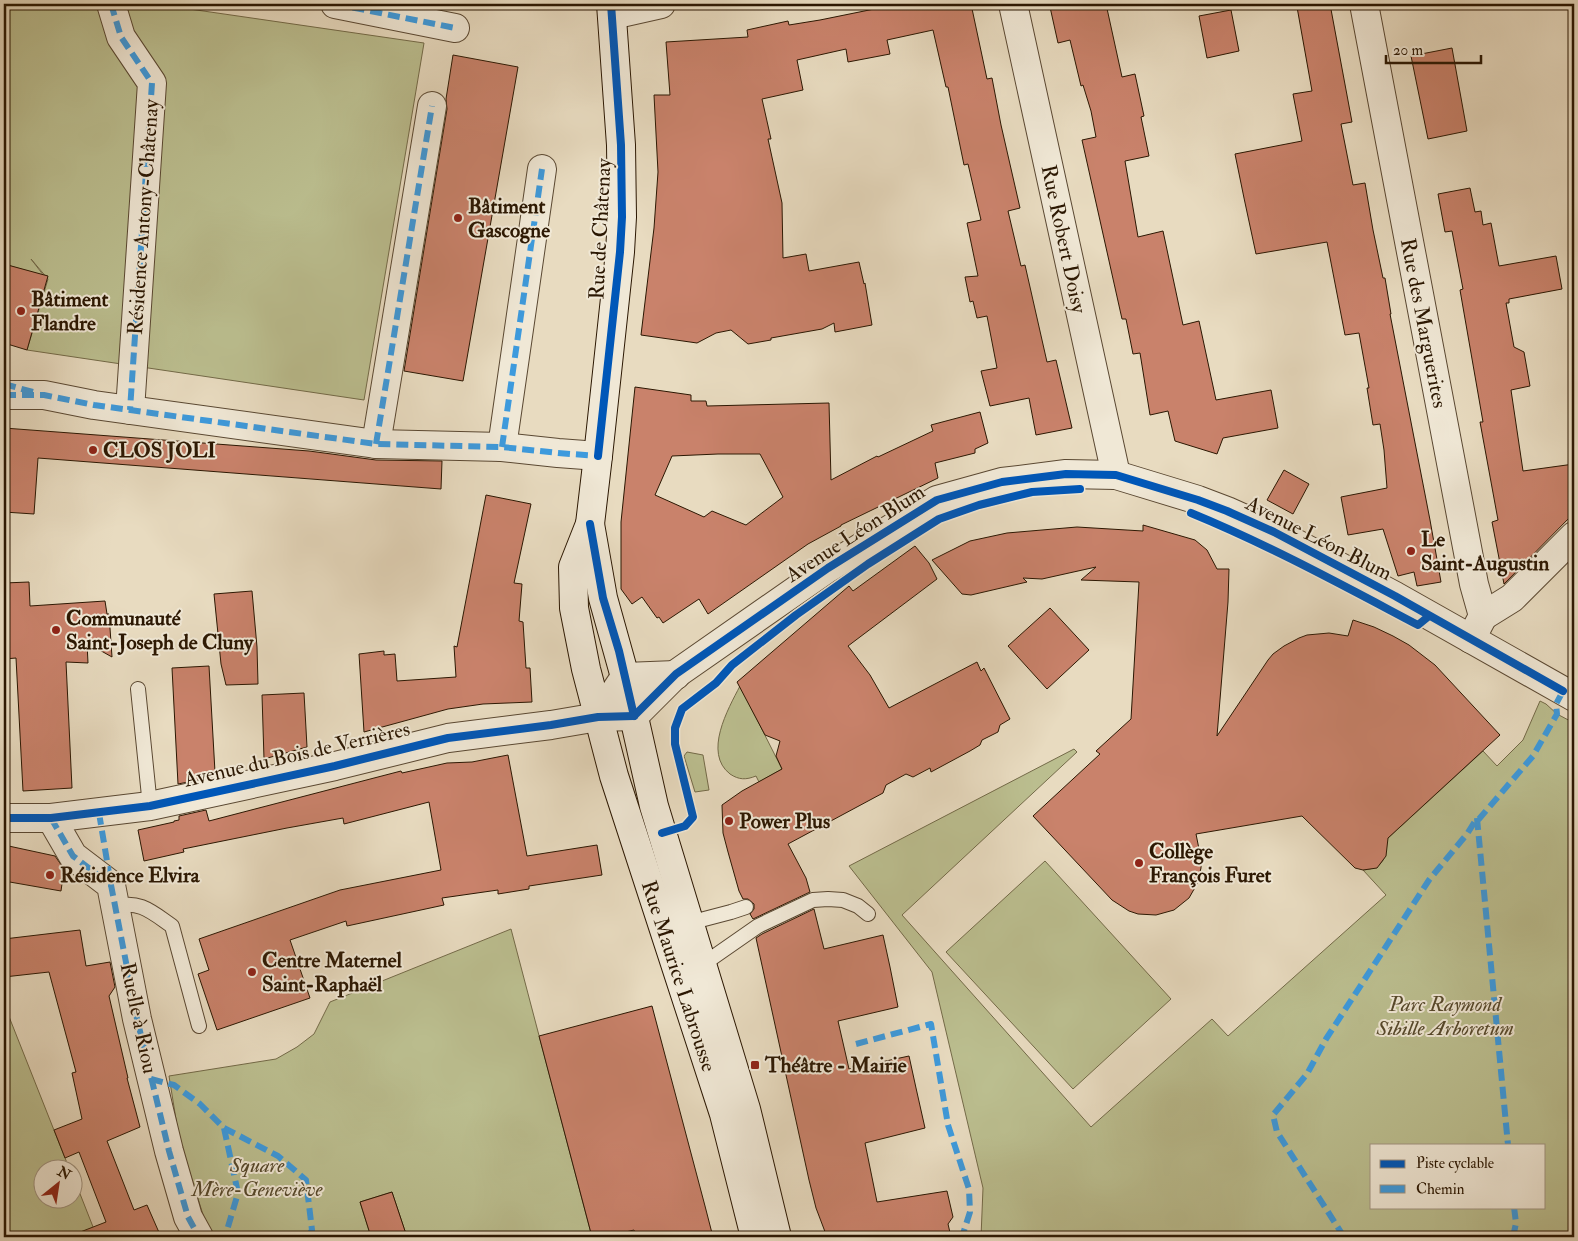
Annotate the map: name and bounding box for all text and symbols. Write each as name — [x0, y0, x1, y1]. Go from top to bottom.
scale bar — [1386, 32, 1480, 64]
text: 20 m — [1393, 41, 1423, 60]
street label: Résidence Antony-Châtenay — [122, 97, 165, 336]
street label: Rue de Châtenay — [583, 157, 618, 300]
street label: Rue Robert Doisy — [1035, 162, 1093, 317]
place label: Bâtiment Gascogne — [468, 193, 550, 244]
marker: Bâtiment Gascogne — [452, 212, 464, 224]
street label: Rue des Marguerites — [1394, 236, 1453, 410]
place label: Bâtiment Flandre — [31, 286, 108, 337]
marker: Bâtiment Flandre — [15, 305, 27, 317]
place label: CLOS JOLI — [103, 437, 216, 464]
marker: CLOS JOLI — [87, 444, 99, 456]
street label: Avenue Léon Blum — [780, 478, 930, 589]
street label: Avenue Léon Blum — [1240, 489, 1396, 587]
place label: Le Saint-Augustin — [1421, 526, 1549, 577]
marker: Le Saint-Augustin — [1405, 545, 1417, 557]
place label: Communauté Saint-Joseph de Cluny — [66, 605, 254, 656]
marker: Communauté Saint-Joseph de Cluny — [50, 624, 62, 636]
street label: Avenue du Bois de Verrières — [181, 715, 413, 794]
place label: Power Plus — [739, 808, 830, 835]
marker: Power Plus — [723, 815, 735, 827]
place label: Collège François Furet — [1149, 838, 1272, 889]
marker: Collège François Furet — [1133, 857, 1145, 869]
place label: Résidence Elvira — [60, 862, 201, 889]
marker: Résidence Elvira — [44, 869, 56, 881]
street label: Rue Maurice Labrousse — [635, 877, 722, 1075]
place label: Centre Maternel Saint-Raphaël — [262, 947, 402, 998]
street label: Ruelle à Riou — [114, 960, 163, 1076]
marker: Centre Maternel Saint-Raphaël — [246, 966, 258, 978]
park label: Parc Raymond Sibille Arboretum — [1375, 991, 1514, 1042]
place label: Théâtre - Mairie — [764, 1052, 907, 1079]
marker: Théâtre - Mairie — [749, 1059, 761, 1071]
legend — [1370, 1144, 1546, 1208]
park label: Square Mère-Geneviève — [190, 1152, 323, 1203]
text: Piste cyclable — [1416, 1154, 1494, 1173]
north arrow — [32, 1158, 82, 1208]
text: N — [54, 1162, 74, 1184]
text: Chemin — [1416, 1180, 1465, 1199]

